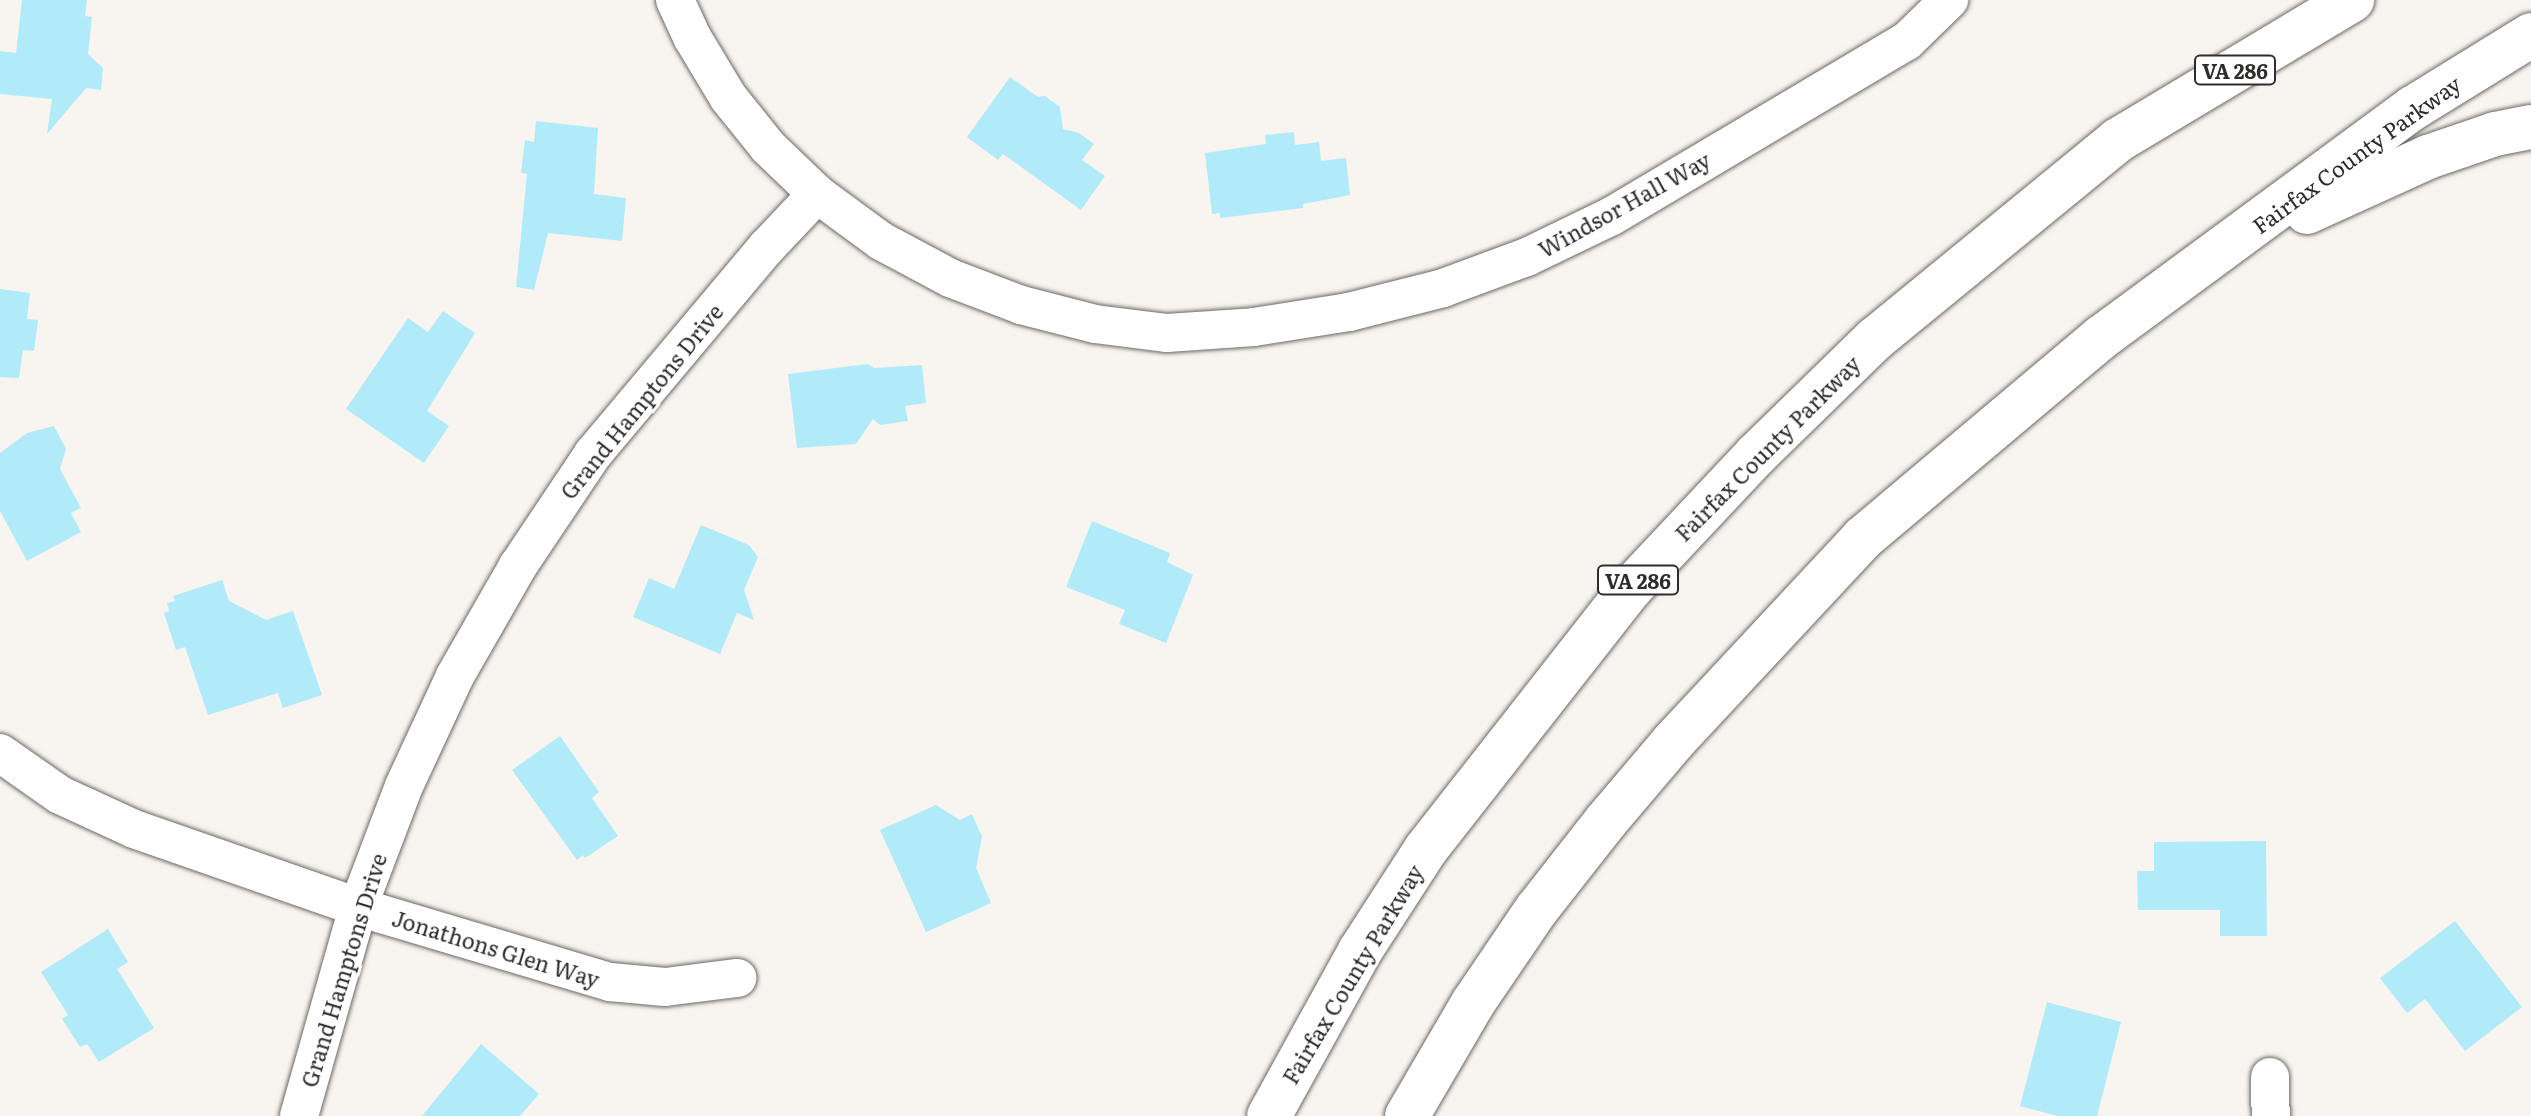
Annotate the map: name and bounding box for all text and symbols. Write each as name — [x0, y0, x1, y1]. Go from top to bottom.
road number: VA 286 — [2193, 54, 2277, 86]
street label: Fairfax County Parkway — [2247, 70, 2465, 238]
street label: Windsor Hall Way — [1533, 146, 1715, 262]
street label: Grand Hamptons Drive — [554, 298, 728, 504]
street label: Fairfax County Parkway — [1669, 350, 1865, 546]
road number: VA 286 — [1596, 564, 1680, 596]
street label: Grand Hamptons Drive — [295, 850, 391, 1090]
street label: Fairfax County Parkway — [1276, 860, 1428, 1088]
street label: Jonathons Glen Way — [389, 904, 603, 992]

